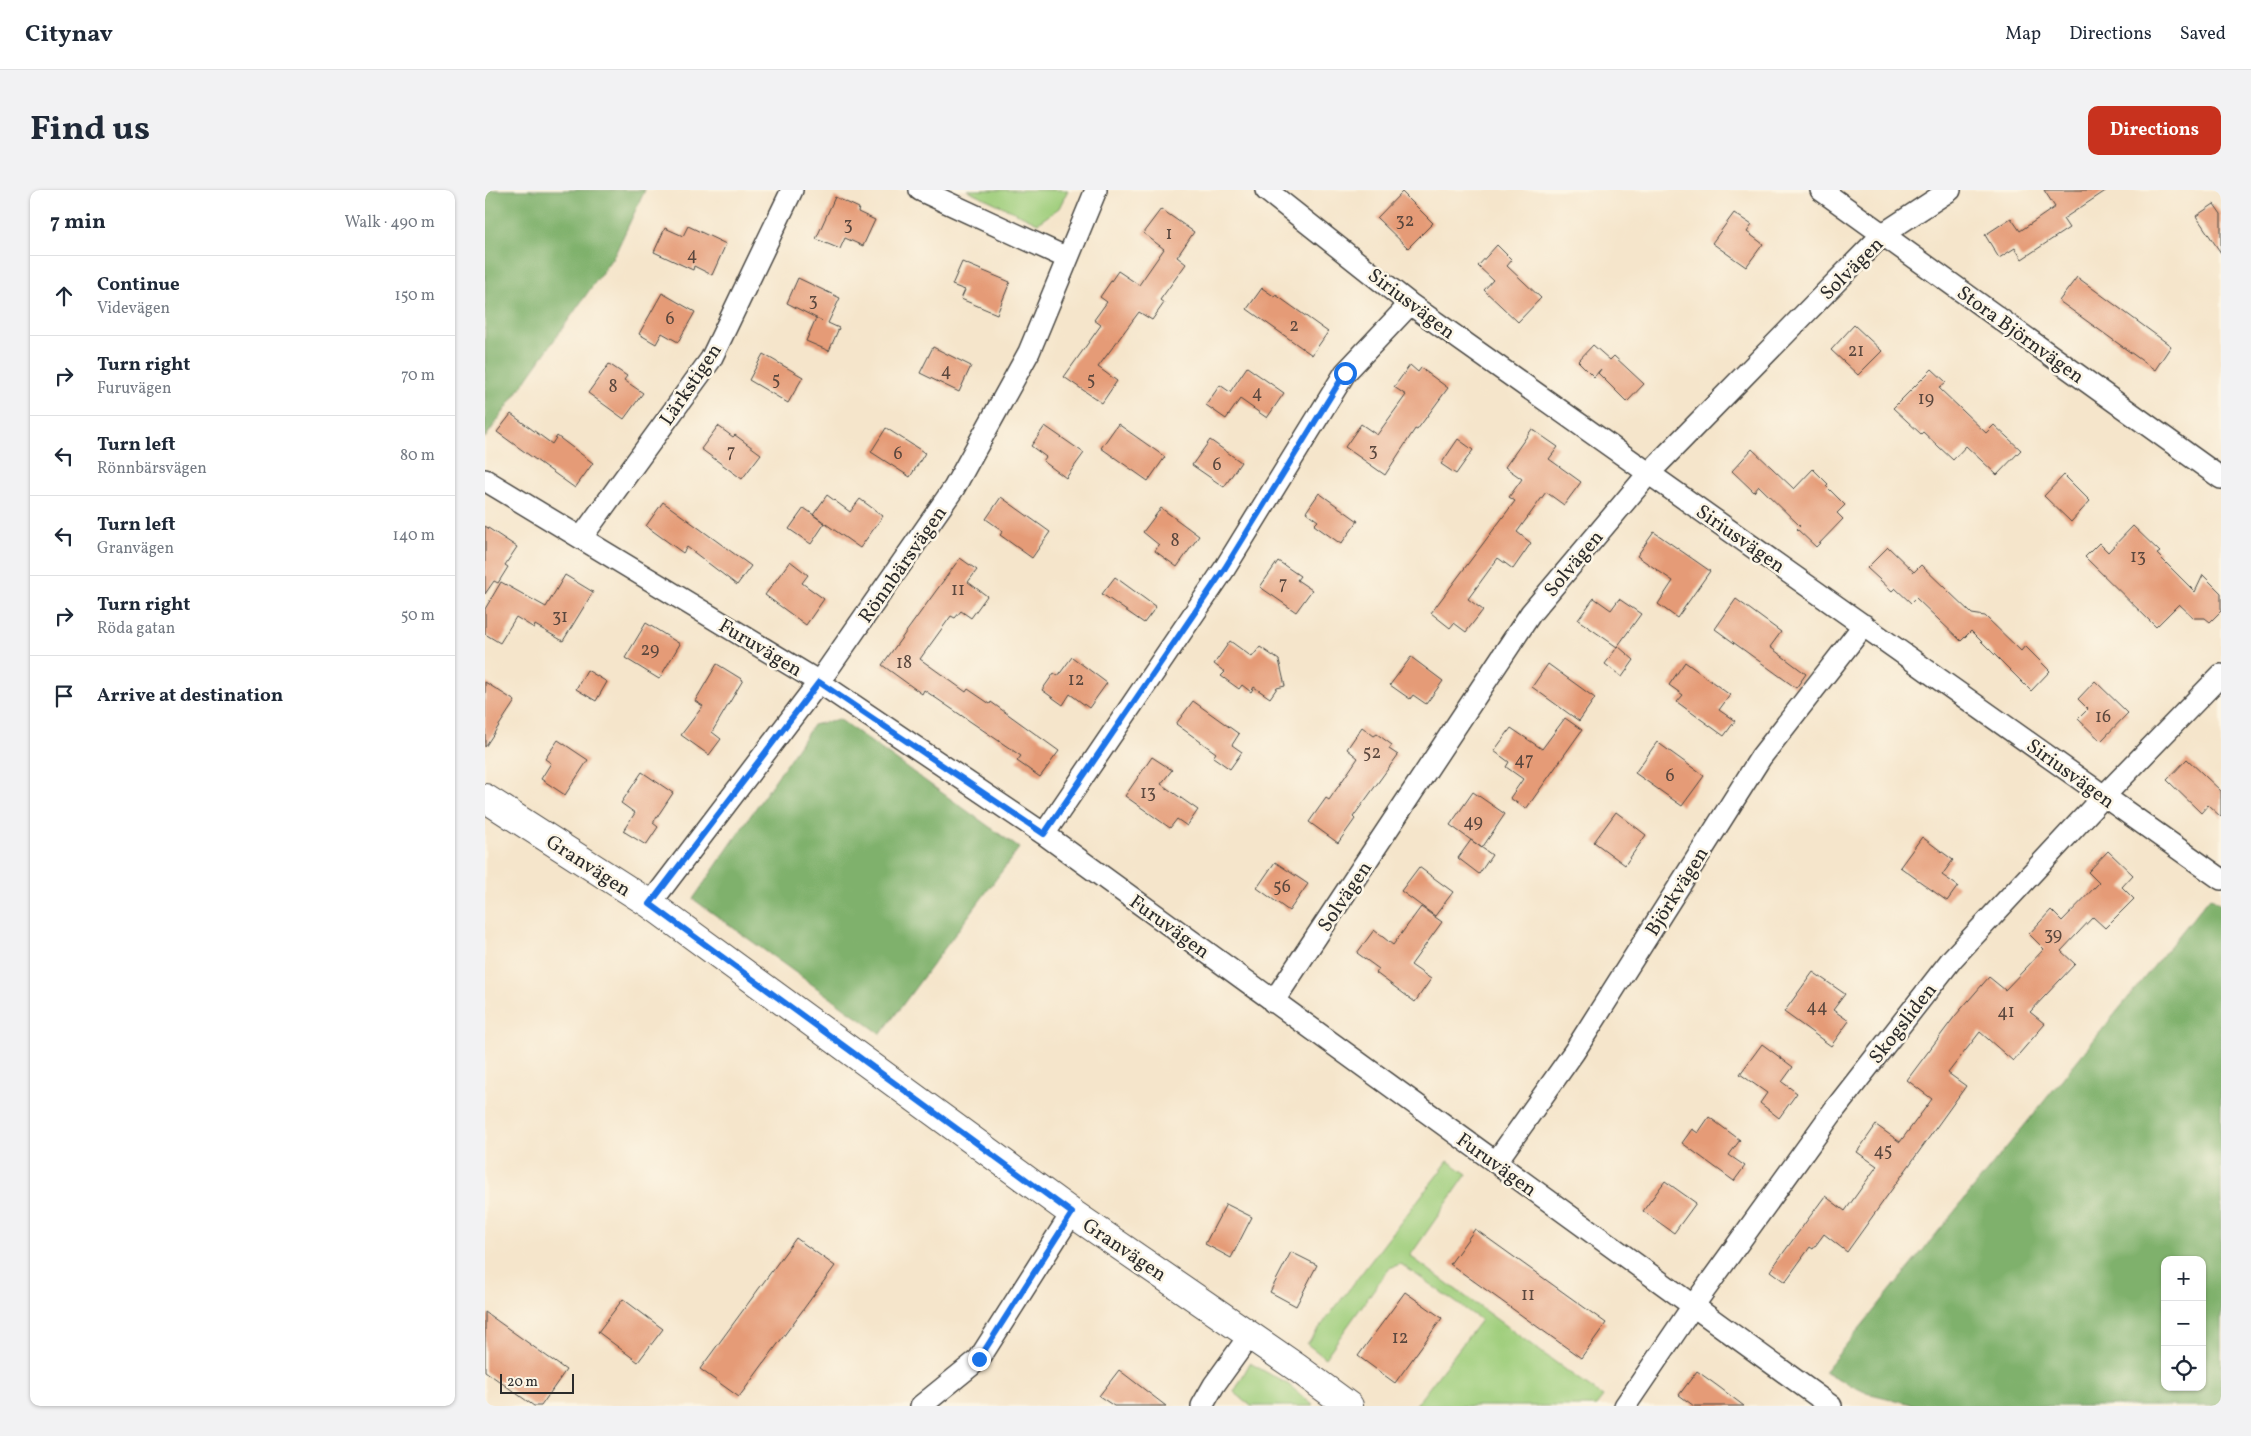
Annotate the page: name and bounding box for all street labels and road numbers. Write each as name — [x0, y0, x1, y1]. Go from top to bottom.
street label: Solvägen — [1814, 231, 1891, 307]
street label: Siriusvägen — [1361, 262, 1460, 347]
street label: Stora Björnvägen — [1950, 280, 2089, 391]
street label: Lärkstigen — [654, 338, 729, 432]
street label: Siriusvägen — [1690, 499, 1790, 581]
street label: Rönnbärsvägen — [853, 501, 955, 629]
street label: Solvägen — [1538, 525, 1611, 604]
street label: Furuvägen — [713, 613, 807, 685]
street label: Siriusvägen — [2020, 733, 2120, 816]
street label: Granvägen — [540, 829, 636, 905]
street label: Björkvägen — [1639, 842, 1716, 942]
street label: Solvägen — [1312, 856, 1380, 938]
street label: Furuvägen — [1123, 889, 1215, 966]
street label: Skogsliden — [1863, 978, 1944, 1071]
street label: Furuvägen — [1450, 1127, 1542, 1204]
street label: Granvägen — [1076, 1212, 1172, 1289]

